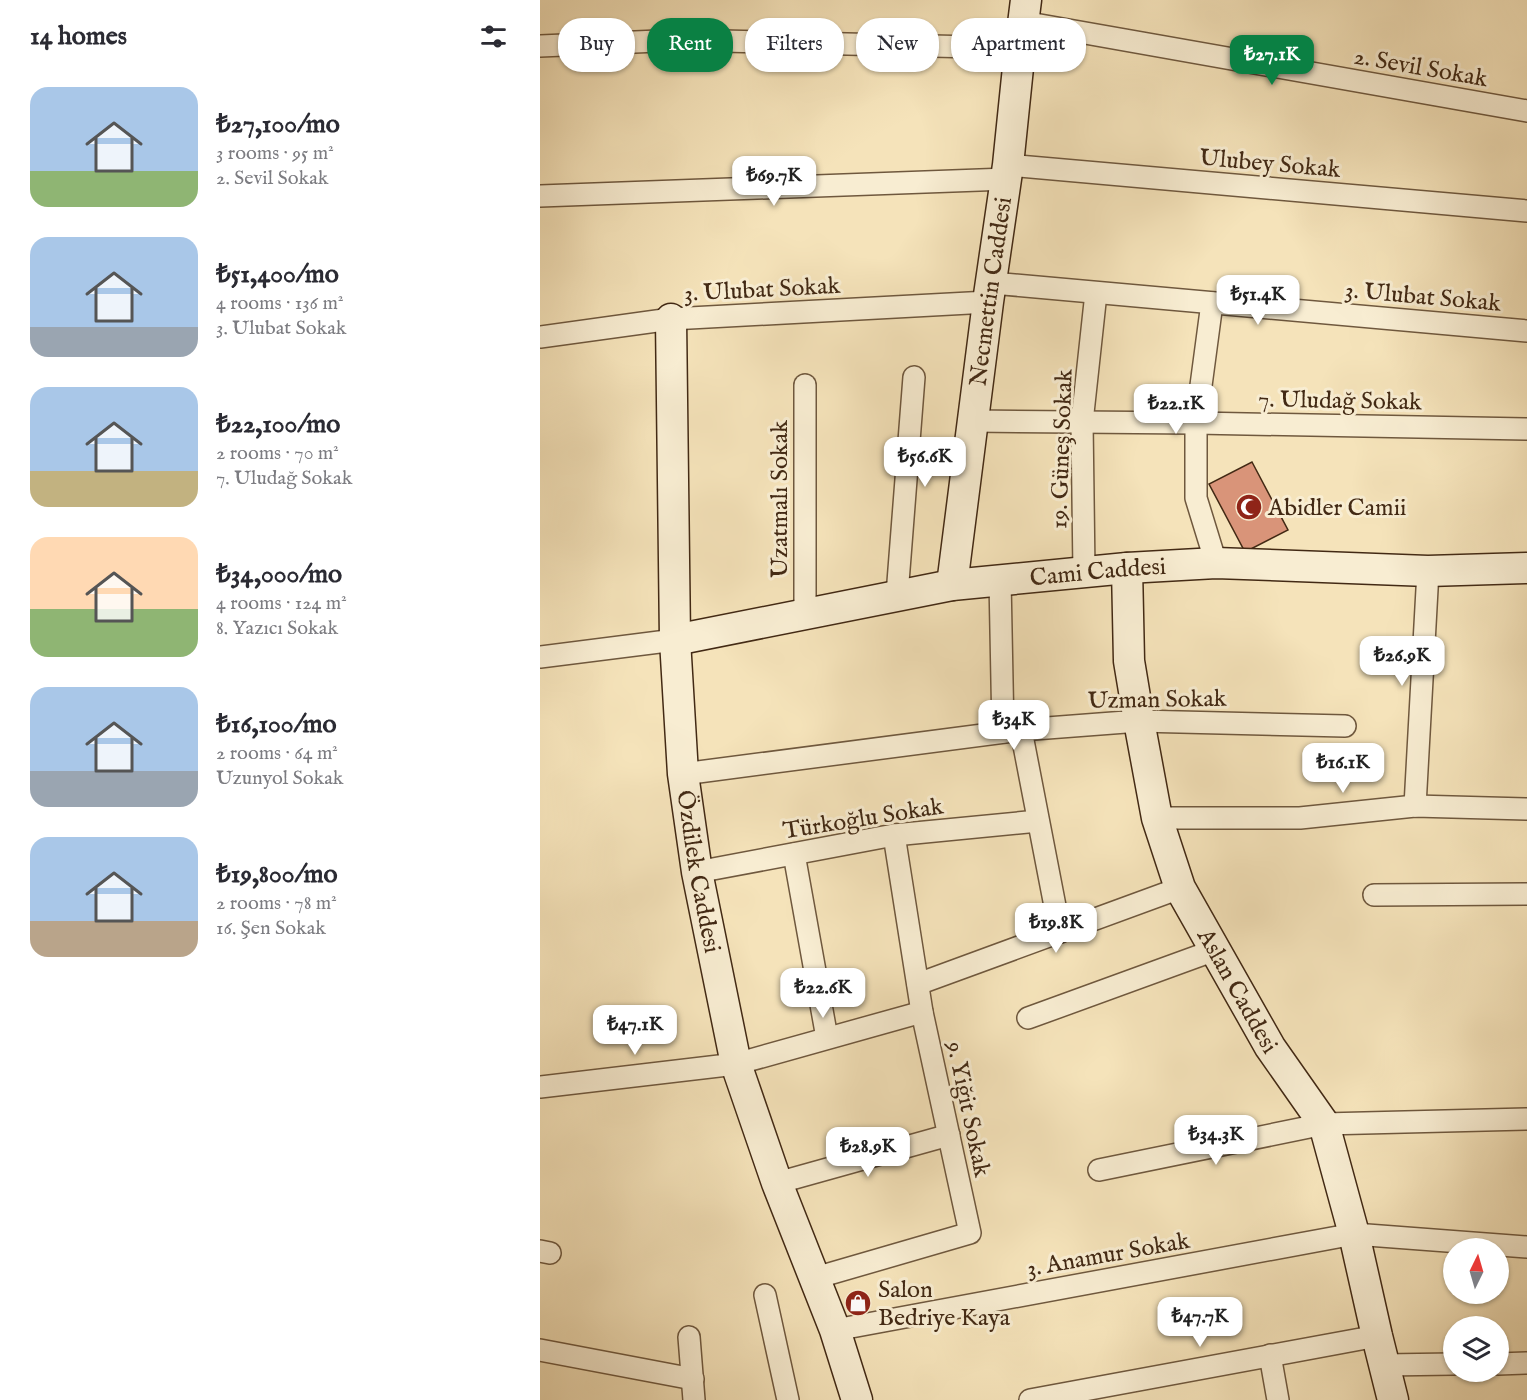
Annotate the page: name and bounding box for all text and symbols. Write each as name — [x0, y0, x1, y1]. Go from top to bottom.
chip: Buy — [558, 18, 635, 72]
chip: Rent — [647, 18, 733, 72]
chip: Filters — [745, 18, 844, 72]
chip: New — [856, 18, 939, 72]
chip: Apartment — [951, 18, 1086, 72]
text: 14 homes — [30, 20, 127, 53]
icon: filters — [477, 20, 510, 53]
pin: ₺27.1K — [1223, 35, 1321, 86]
street label: 2. Sevil Sokak — [1352, 41, 1490, 95]
text: ₺27.1K — [1244, 42, 1300, 67]
text: ₺27,100/mo — [216, 108, 340, 141]
icon: home — [78, 111, 150, 183]
text: 3 rooms · 95 m² — [216, 141, 334, 166]
street label: Ulubey Sokak — [1198, 143, 1342, 186]
pin: ₺69.7K — [725, 156, 823, 207]
text: ₺69.7K — [746, 163, 802, 188]
text: 2. Sevil Sokak — [216, 166, 329, 191]
street label: Necmettin Caddesi — [963, 195, 1020, 388]
text: ₺51,400/mo — [216, 258, 339, 291]
icon: home — [78, 261, 150, 333]
street label: 3. Ulubat Sokak — [683, 271, 841, 310]
pin: ₺51.4K — [1209, 275, 1307, 326]
street label: 3. Ulubat Sokak — [1344, 275, 1502, 320]
text: ₺51.4K — [1231, 282, 1285, 307]
text: 4 rooms · 136 m² — [216, 291, 343, 316]
text: 3. Ulubat Sokak — [216, 316, 347, 341]
street label: 19. Güneş Sokak — [1044, 368, 1081, 530]
pin: ₺22.1K — [1127, 384, 1225, 435]
street label: 7. Uludağ Sokak — [1258, 385, 1422, 418]
text: ₺22.1K — [1148, 391, 1204, 416]
text: ₺22,100/mo — [216, 408, 340, 441]
icon: home — [78, 411, 150, 483]
street label: Uzatmalı Sokak — [765, 420, 796, 578]
pin: ₺56.6K — [876, 437, 974, 488]
text: 2 rooms · 70 m² — [216, 441, 339, 466]
text: ₺56.6K — [898, 444, 952, 469]
text: 7. Uludağ Sokak — [216, 466, 352, 491]
mosque icon: Abidler Camii — [1234, 492, 1264, 522]
place label: Abidler Camii — [1267, 493, 1407, 524]
street label: Cami Caddesi — [1028, 552, 1167, 594]
text: ₺34,000/mo — [216, 558, 342, 591]
icon: home — [78, 561, 150, 633]
text: 4 rooms · 124 m² — [216, 591, 347, 616]
text: 8. Yazıcı Sokak — [216, 616, 338, 641]
pin: ₺26.9K — [1353, 636, 1451, 687]
text: ₺26.9K — [1374, 643, 1430, 668]
street label: Uzman Sokak — [1087, 684, 1227, 717]
pin: ₺34K — [978, 700, 1050, 751]
text: ₺34K — [992, 707, 1036, 732]
text: ₺16,100/mo — [216, 708, 336, 741]
icon: home — [78, 711, 150, 783]
text: 2 rooms · 64 m² — [216, 741, 338, 766]
pin: ₺16.1K — [1294, 743, 1392, 794]
text: ₺16.1K — [1316, 750, 1370, 775]
text: Uzunyol Sokak — [216, 766, 344, 791]
street label: Özdilek Caddesi — [668, 788, 727, 956]
street label: Türkoğlu Sokak — [781, 791, 946, 847]
text: ₺19,800/mo — [216, 858, 337, 891]
icon: home — [78, 861, 150, 933]
text: 2 rooms · 78 m² — [216, 891, 337, 916]
pin: ₺19.8K — [1007, 903, 1105, 954]
text: ₺19.8K — [1029, 910, 1083, 935]
text: 16. Şen Sokak — [216, 916, 326, 941]
street label: Aslan Caddesi — [1189, 922, 1284, 1060]
pin: ₺22.6K — [774, 968, 872, 1019]
text: ₺22.6K — [794, 975, 852, 1000]
pin: ₺47.1K — [586, 1005, 684, 1056]
text: ₺47.1K — [607, 1012, 663, 1037]
street label: 9. Yiğit Sokak — [938, 1038, 997, 1180]
pin: ₺34.3K — [1167, 1115, 1265, 1166]
text: ₺34.3K — [1188, 1122, 1244, 1147]
pin: ₺28.9K — [819, 1127, 917, 1178]
text: ₺28.9K — [840, 1134, 896, 1159]
street label: 3. Anamur Sokak — [1024, 1226, 1192, 1285]
north arrow — [1443, 1238, 1509, 1304]
map controls — [1443, 1238, 1509, 1382]
place label: Salon Bedriye Kaya — [878, 1275, 1011, 1334]
shop icon: Salon Bedriye Kaya — [843, 1288, 873, 1318]
pin: ₺47.7K — [1151, 1297, 1249, 1348]
text: ₺47.7K — [1171, 1304, 1229, 1329]
button: layers — [1443, 1316, 1509, 1382]

